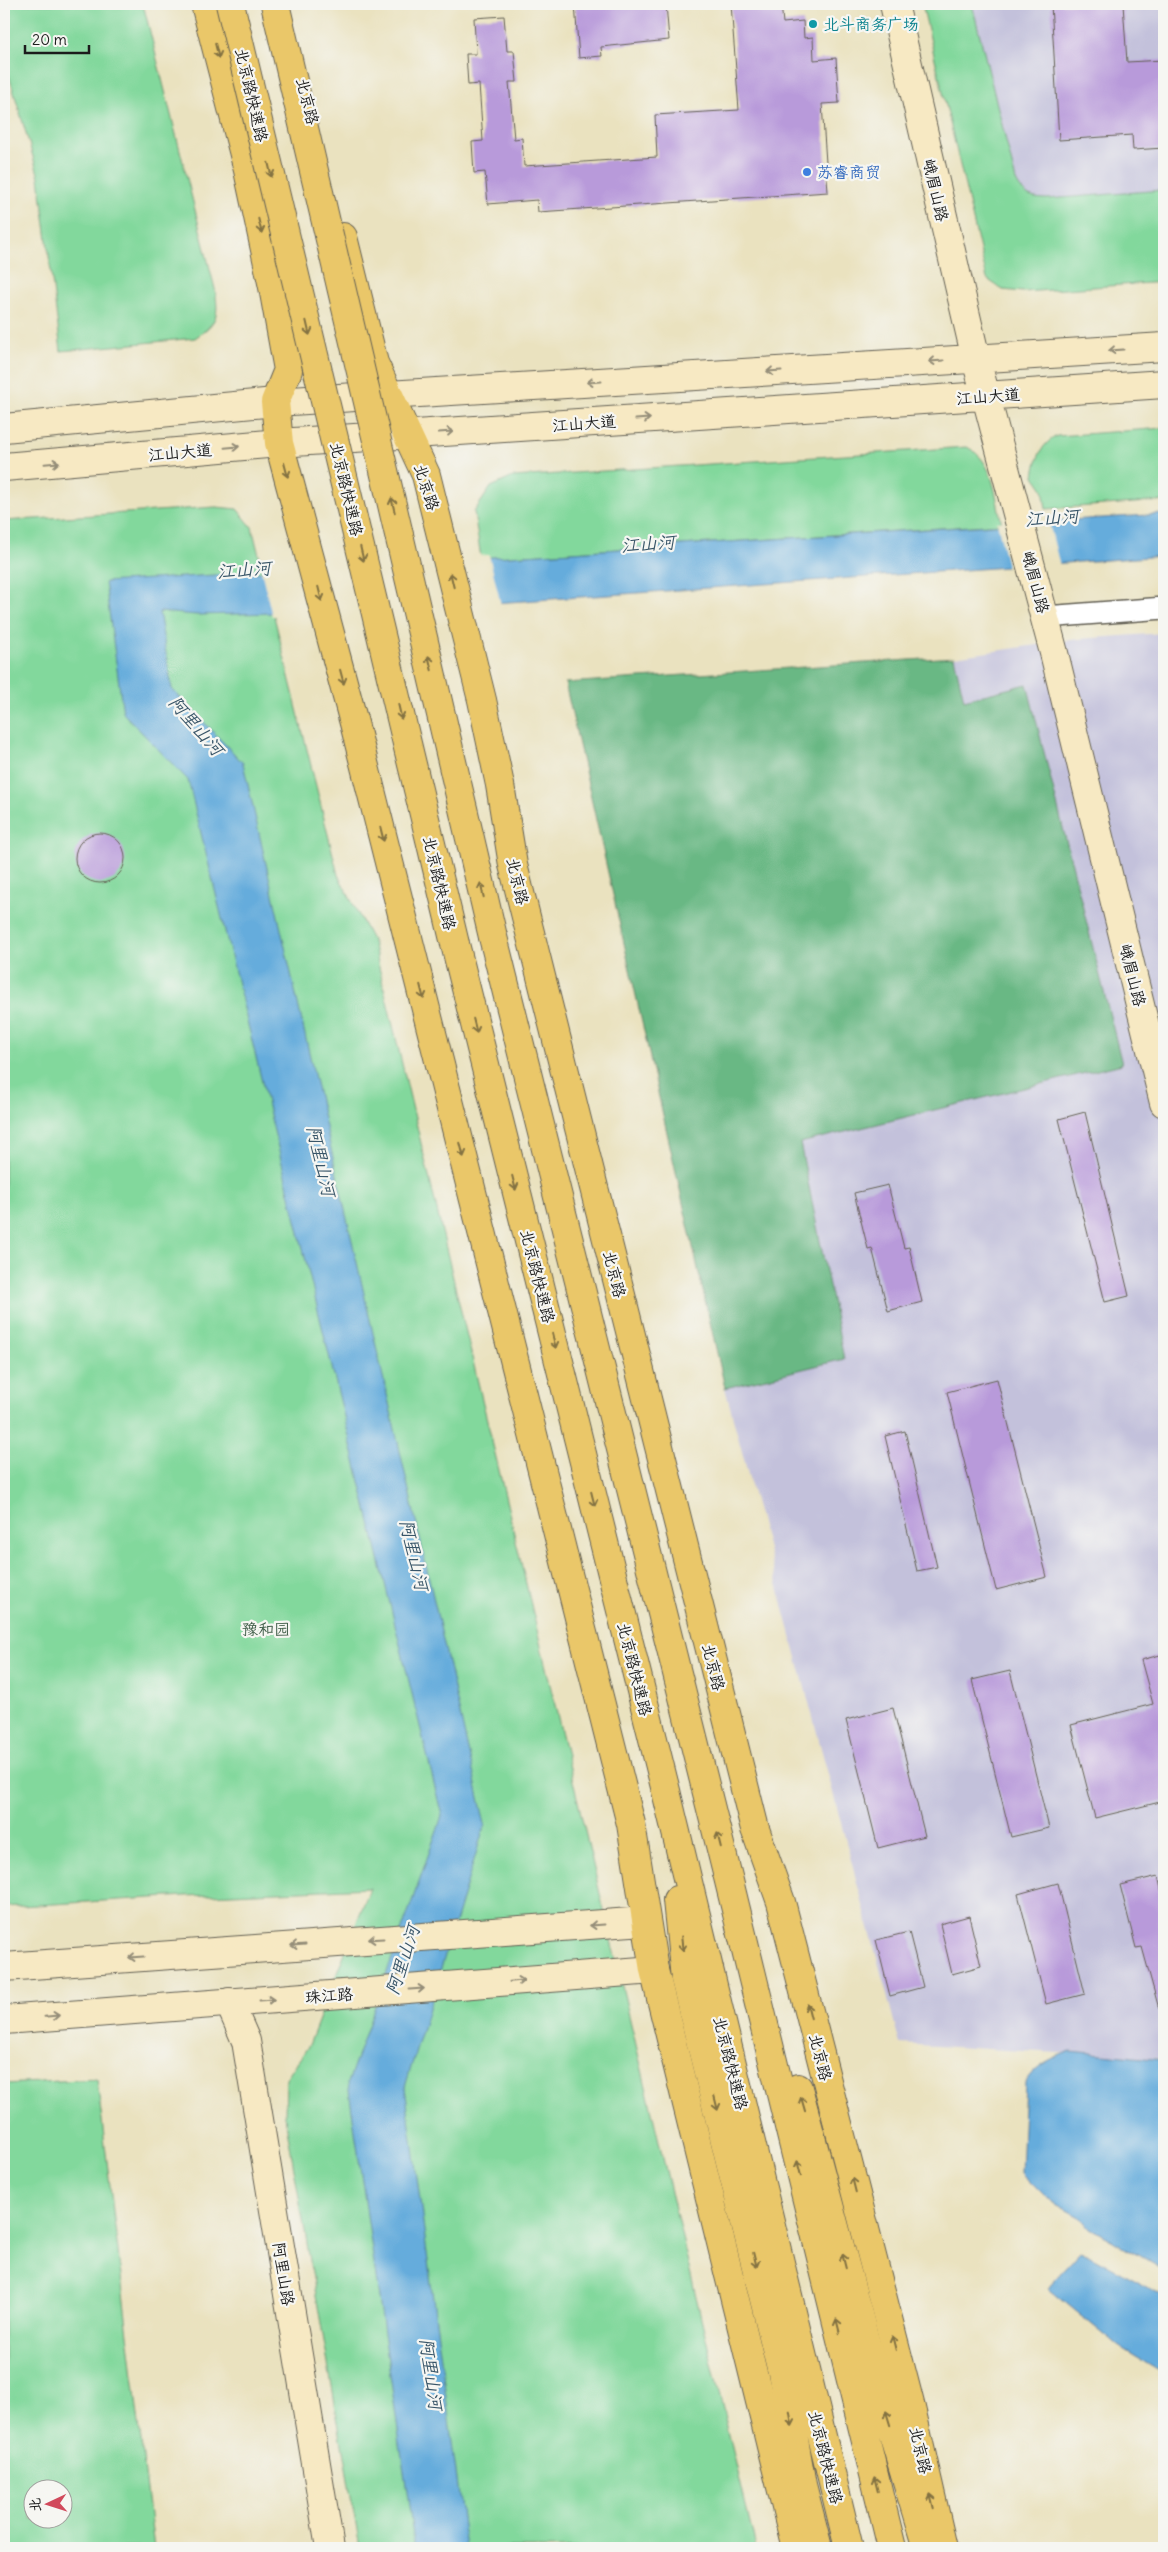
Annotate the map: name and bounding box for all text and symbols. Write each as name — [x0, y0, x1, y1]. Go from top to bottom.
place label: 北斗商务广场 — [823, 14, 919, 34]
marker: 北斗商务广场 — [807, 18, 819, 30]
scale bar — [25, 22, 89, 54]
text: 20 m — [32, 30, 67, 49]
one-way arrow — [213, 42, 222, 58]
street label: 北京路快速路 — [231, 46, 273, 144]
street label: 北京路 — [292, 75, 324, 127]
street label: 峨眉山路 — [919, 157, 953, 223]
one-way arrow — [266, 162, 275, 178]
place label: 苏睿商贸 — [817, 162, 881, 182]
marker: 苏睿商贸 — [801, 166, 813, 178]
one-way arrow — [256, 217, 265, 233]
one-way arrow — [304, 320, 313, 336]
one-way arrow — [1108, 345, 1124, 354]
one-way arrow — [928, 356, 944, 366]
one-way arrow — [766, 366, 782, 376]
one-way arrow — [586, 378, 602, 387]
street label: 江山大道 — [955, 384, 1021, 408]
street label: 江山大道 — [551, 411, 617, 435]
one-way arrow — [635, 414, 651, 423]
one-way arrow — [438, 427, 454, 436]
street label: 江山大道 — [147, 439, 213, 465]
street label: 北京路快速路 — [326, 440, 368, 538]
one-way arrow — [223, 442, 239, 452]
one-way arrow — [44, 458, 60, 468]
one-way arrow — [281, 461, 291, 477]
street label: 北京路 — [410, 461, 444, 513]
one-way arrow — [388, 497, 397, 513]
water label: 江山河 — [1024, 504, 1083, 531]
water label: 江山河 — [620, 530, 679, 557]
one-way arrow — [358, 546, 367, 562]
street label: 峨眉山路 — [1018, 548, 1054, 616]
water label: 江山河 — [216, 556, 275, 583]
one-way arrow — [447, 573, 456, 589]
one-way arrow — [316, 586, 325, 602]
one-way arrow — [425, 656, 434, 672]
one-way arrow — [338, 669, 347, 685]
water label: 阿里山河 — [164, 691, 231, 763]
one-way arrow — [396, 704, 405, 720]
one-way arrow — [378, 826, 388, 842]
street label: 北京路快速路 — [419, 834, 461, 932]
street label: 北京路 — [503, 855, 533, 907]
one-way arrow — [477, 882, 486, 898]
street label: 峨眉山路 — [1116, 942, 1150, 1008]
one-way arrow — [418, 983, 427, 999]
one-way arrow — [471, 1017, 480, 1033]
water label: 阿里山河 — [302, 1123, 341, 1201]
one-way arrow — [458, 1141, 467, 1157]
one-way arrow — [510, 1175, 519, 1191]
street label: 北京路快速路 — [517, 1227, 559, 1325]
street label: 北京路 — [599, 1248, 631, 1300]
one-way arrow — [549, 1332, 559, 1348]
one-way arrow — [589, 1490, 598, 1506]
water label: 阿里山河 — [395, 1517, 434, 1595]
park label: 豫和园 — [242, 1619, 290, 1639]
street label: 北京路快速路 — [614, 1620, 656, 1718]
street label: 北京路 — [698, 1641, 730, 1693]
one-way arrow — [714, 1833, 723, 1849]
water label: 阿里山河 — [380, 1919, 426, 1998]
one-way arrow — [589, 1920, 605, 1929]
one-way arrow — [369, 1935, 385, 1944]
one-way arrow — [677, 1936, 687, 1952]
one-way arrow — [290, 1940, 306, 1949]
one-way arrow — [128, 1952, 144, 1962]
one-way arrow — [508, 1976, 524, 1986]
street label: 珠江路 — [304, 1983, 354, 2007]
one-way arrow — [409, 1984, 425, 1993]
one-way arrow — [258, 1995, 274, 2004]
one-way arrow — [804, 2003, 813, 2019]
one-way arrow — [44, 2012, 60, 2021]
street label: 北京路快速路 — [710, 2014, 752, 2112]
street label: 北京路 — [805, 2031, 837, 2083]
one-way arrow — [712, 2094, 721, 2110]
one-way arrow — [797, 2097, 807, 2113]
one-way arrow — [794, 2161, 804, 2177]
one-way arrow — [849, 2178, 858, 2194]
street label: 阿里山路 — [269, 2241, 299, 2307]
one-way arrow — [751, 2252, 760, 2268]
one-way arrow — [839, 2254, 848, 2270]
one-way arrow — [833, 2318, 842, 2334]
one-way arrow — [889, 2335, 899, 2351]
water label: 阿里山河 — [415, 2337, 448, 2414]
street label: 北京路快速路 — [805, 2408, 847, 2506]
one-way arrow — [882, 2410, 892, 2426]
one-way arrow — [786, 2411, 796, 2427]
street label: 北京路 — [906, 2424, 936, 2476]
one-way arrow — [871, 2476, 880, 2492]
north arrow — [22, 2480, 72, 2530]
one-way arrow — [927, 2493, 936, 2509]
text: 北 — [26, 2497, 44, 2513]

